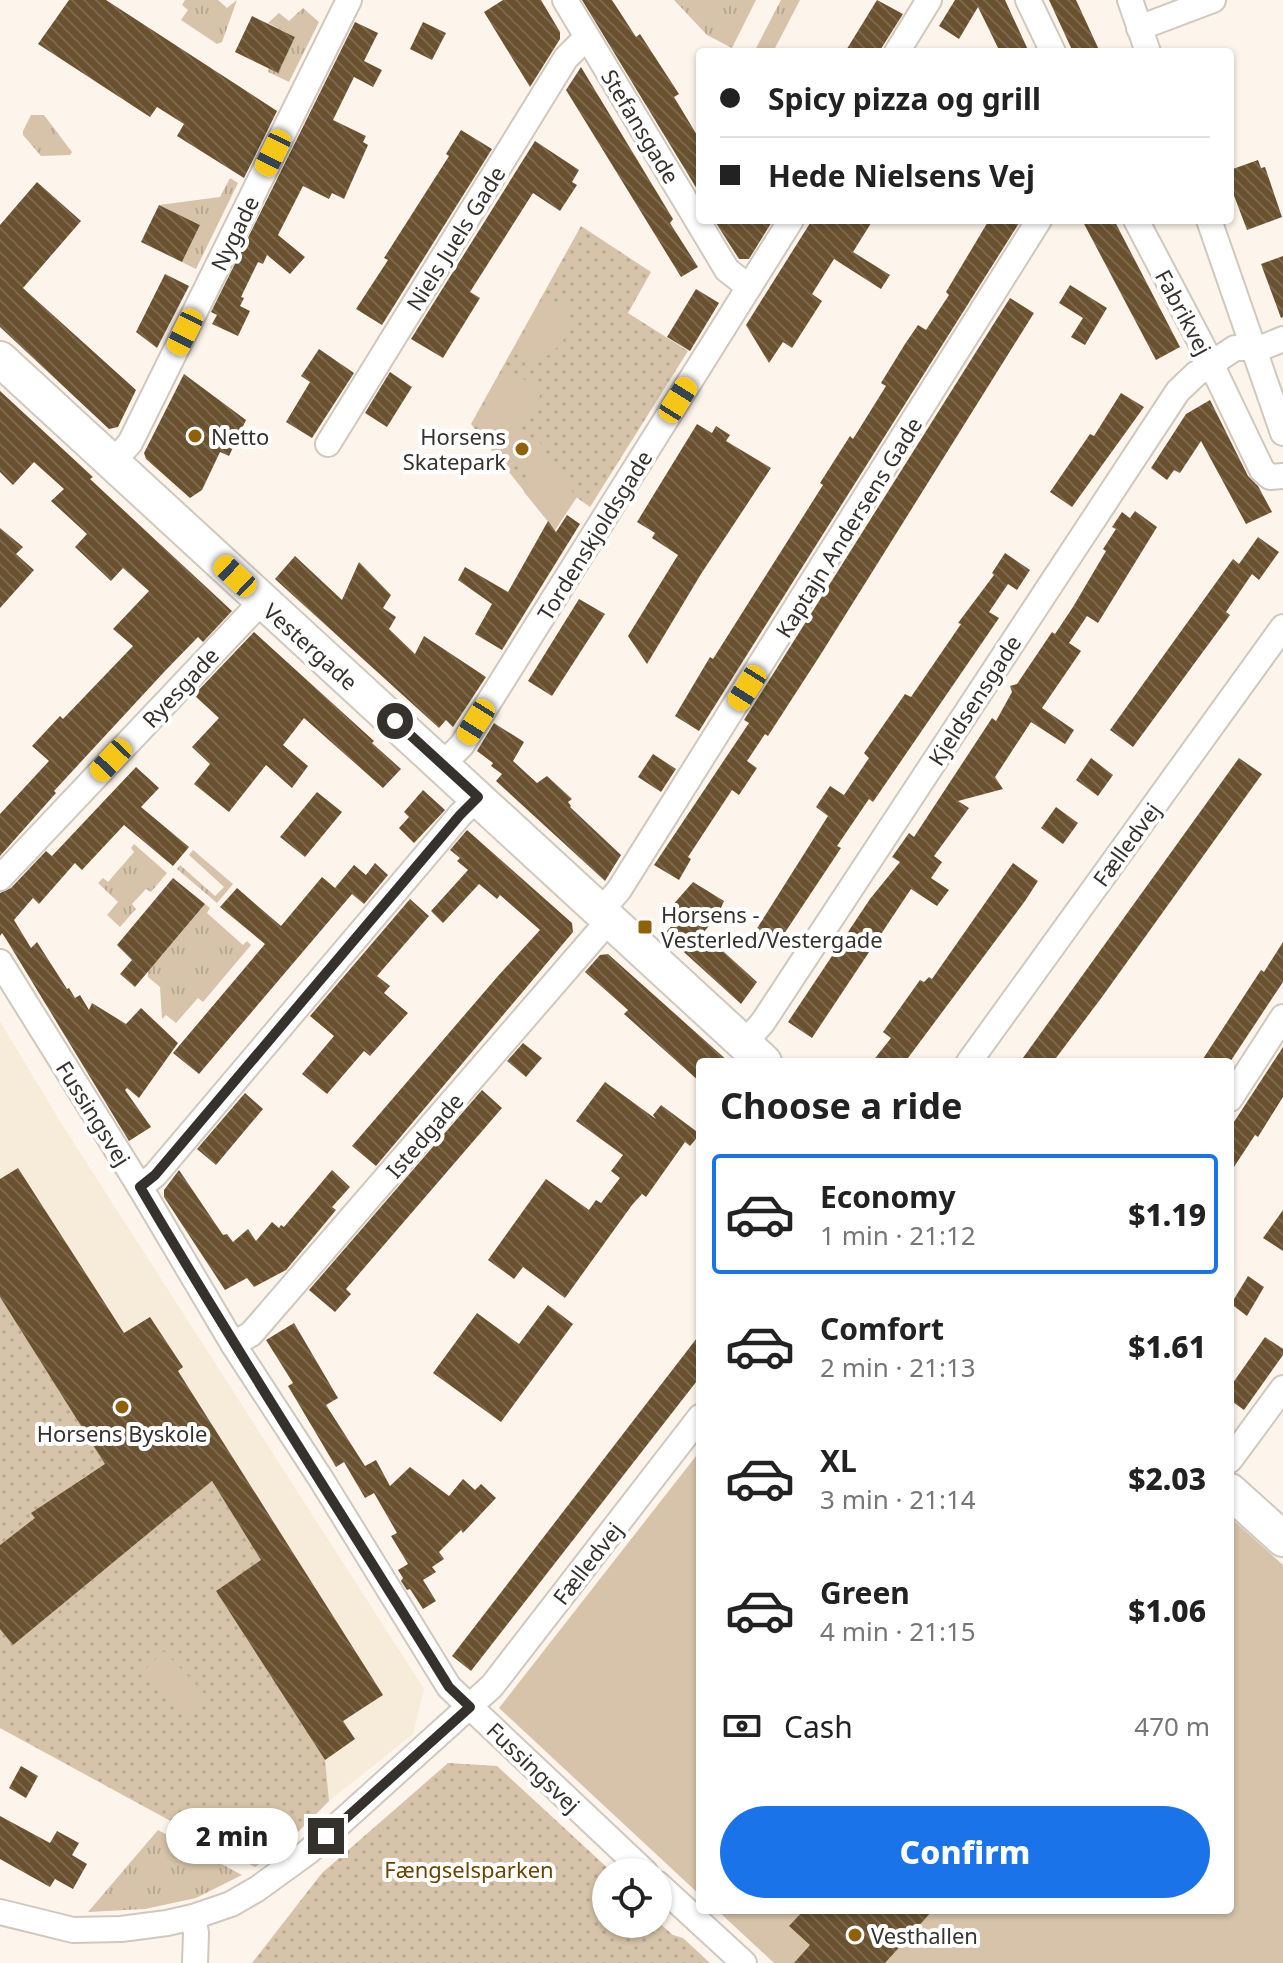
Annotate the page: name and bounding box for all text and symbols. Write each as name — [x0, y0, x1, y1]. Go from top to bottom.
street label: Stefansgade — [595, 63, 687, 189]
text: Spicy pizza og grill — [768, 78, 1041, 119]
car — [252, 126, 294, 180]
text: Hede Nielsens Vej — [768, 155, 1035, 196]
street label: Niels Juels Gade — [399, 160, 511, 316]
street label: Nygade — [203, 191, 265, 275]
street label: Fabrikvej — [1149, 264, 1219, 360]
car — [164, 305, 206, 359]
car — [655, 373, 701, 427]
street label: Kaptajn Andersens Gade — [768, 411, 928, 643]
place label: Netto — [211, 421, 269, 451]
place label: Horsens Skatepark — [403, 421, 506, 476]
marker: Netto — [186, 427, 204, 445]
marker: Horsens Skatepark — [513, 440, 531, 458]
street label: Tordenskjoldsgade — [530, 444, 658, 626]
car — [209, 551, 261, 601]
street label: Vestergade — [258, 596, 364, 696]
street label: Kjeldsensgade — [921, 629, 1027, 771]
street label: Ryesgade — [135, 640, 225, 734]
car — [724, 661, 770, 715]
car — [453, 695, 499, 749]
route start — [377, 703, 413, 739]
car — [86, 734, 136, 786]
street label: Fælledvej — [1085, 796, 1167, 892]
place label: Horsens - Vesterled/Vestergade — [661, 899, 883, 954]
marker: Horsens - Vesterled/Vestergade — [636, 918, 654, 936]
street label: Fussingsvej — [50, 1055, 138, 1171]
text: Choose a ride — [720, 1081, 962, 1130]
street label: Istedgade — [379, 1086, 469, 1184]
text: Economy — [820, 1176, 956, 1217]
icon: car — [724, 1178, 796, 1250]
text: $1.19 — [1128, 1194, 1206, 1235]
text: 1 min · 21:12 — [820, 1217, 976, 1253]
text: Comfort — [820, 1308, 944, 1349]
icon: car — [724, 1310, 796, 1382]
text: $1.61 — [1128, 1326, 1206, 1367]
text: 2 min · 21:13 — [820, 1349, 976, 1385]
marker: Horsens Byskole — [113, 1398, 131, 1416]
place label: Horsens Byskole — [37, 1418, 207, 1448]
text: XL — [820, 1440, 857, 1481]
icon: car — [724, 1442, 796, 1514]
text: $2.03 — [1128, 1458, 1206, 1499]
text: 3 min · 21:14 — [820, 1481, 976, 1517]
street label: Fælledvej — [545, 1516, 629, 1610]
text: Green — [820, 1572, 910, 1613]
icon: car — [724, 1574, 796, 1646]
text: $1.06 — [1128, 1590, 1206, 1631]
text: 4 min · 21:15 — [820, 1613, 976, 1649]
icon: cash — [720, 1704, 764, 1748]
text: Cash — [784, 1706, 853, 1747]
text: 470 m — [1134, 1708, 1210, 1744]
street label: Fussingsvej — [481, 1715, 587, 1819]
button: Confirm — [720, 1806, 1210, 1898]
callout: 2 min — [166, 1808, 298, 1864]
text: 2 min — [196, 1818, 268, 1854]
route end — [308, 1818, 344, 1854]
park label: Fængselsparken — [384, 1854, 554, 1884]
map controls — [592, 1858, 672, 1938]
button: locate — [592, 1858, 672, 1938]
place label: Vesthallen — [871, 1920, 978, 1950]
marker: Vesthallen — [846, 1926, 864, 1944]

